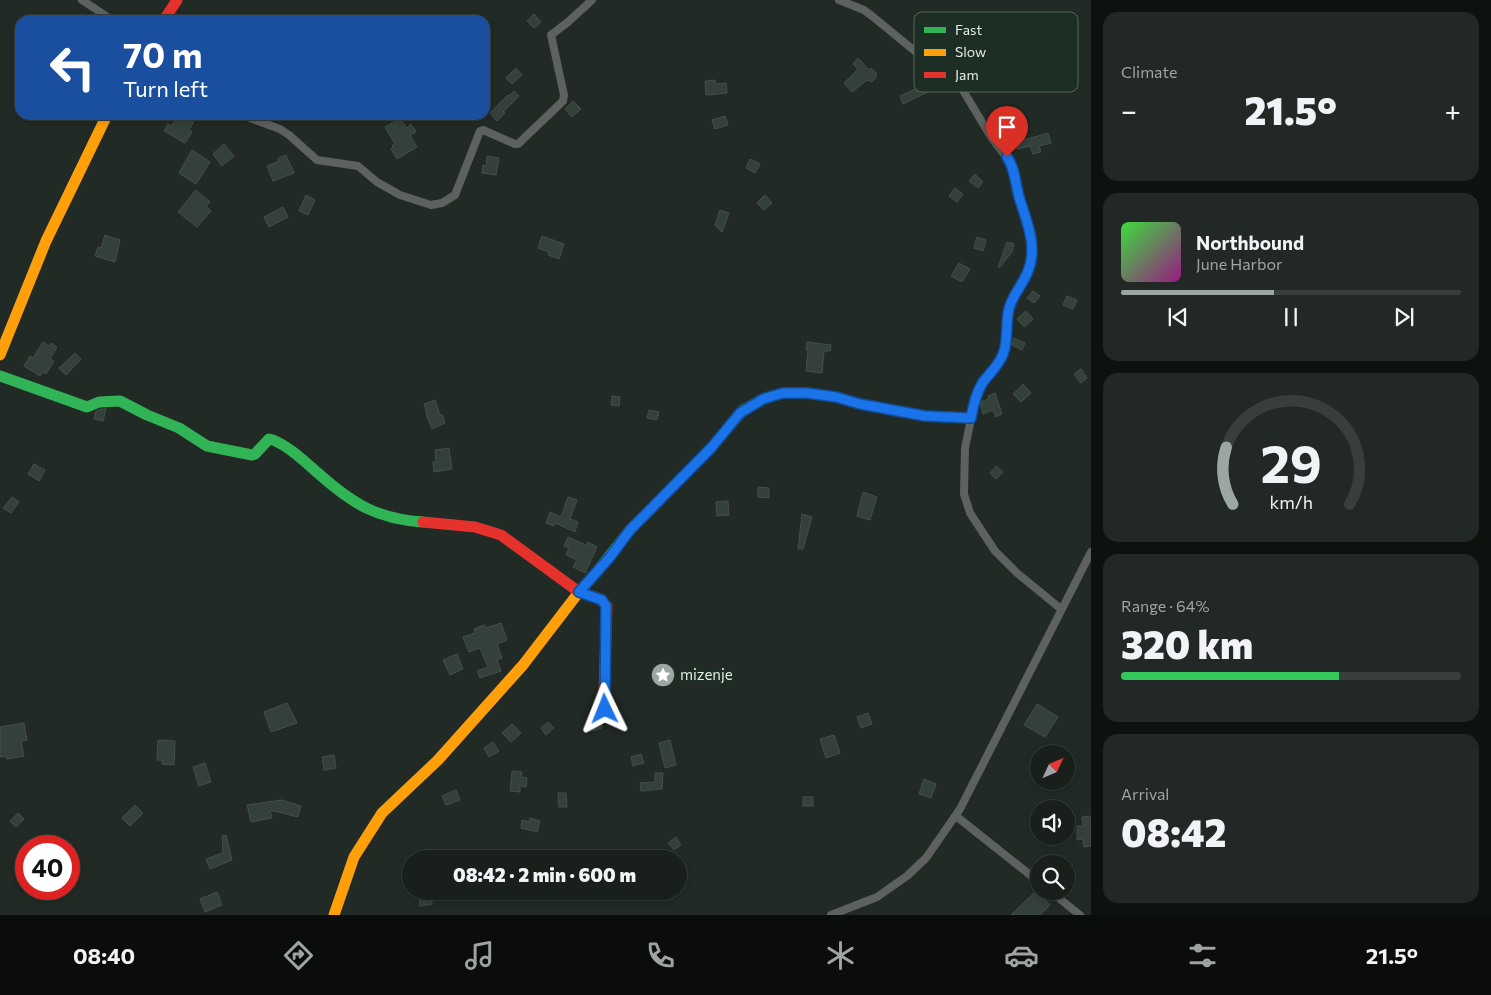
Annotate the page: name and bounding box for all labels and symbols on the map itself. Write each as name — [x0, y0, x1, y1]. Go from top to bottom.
legend — [914, 12, 1078, 92]
text: Fast — [955, 21, 982, 38]
text: Slow — [955, 43, 986, 60]
text: Jam — [955, 66, 979, 83]
pin — [986, 106, 1028, 157]
place icon: mizenje — [650, 662, 676, 688]
place label: mizenje — [680, 665, 733, 683]
position arrow — [578, 682, 630, 734]
north arrow — [1030, 745, 1075, 790]
speed limit sign: 40 — [15, 835, 80, 900]

